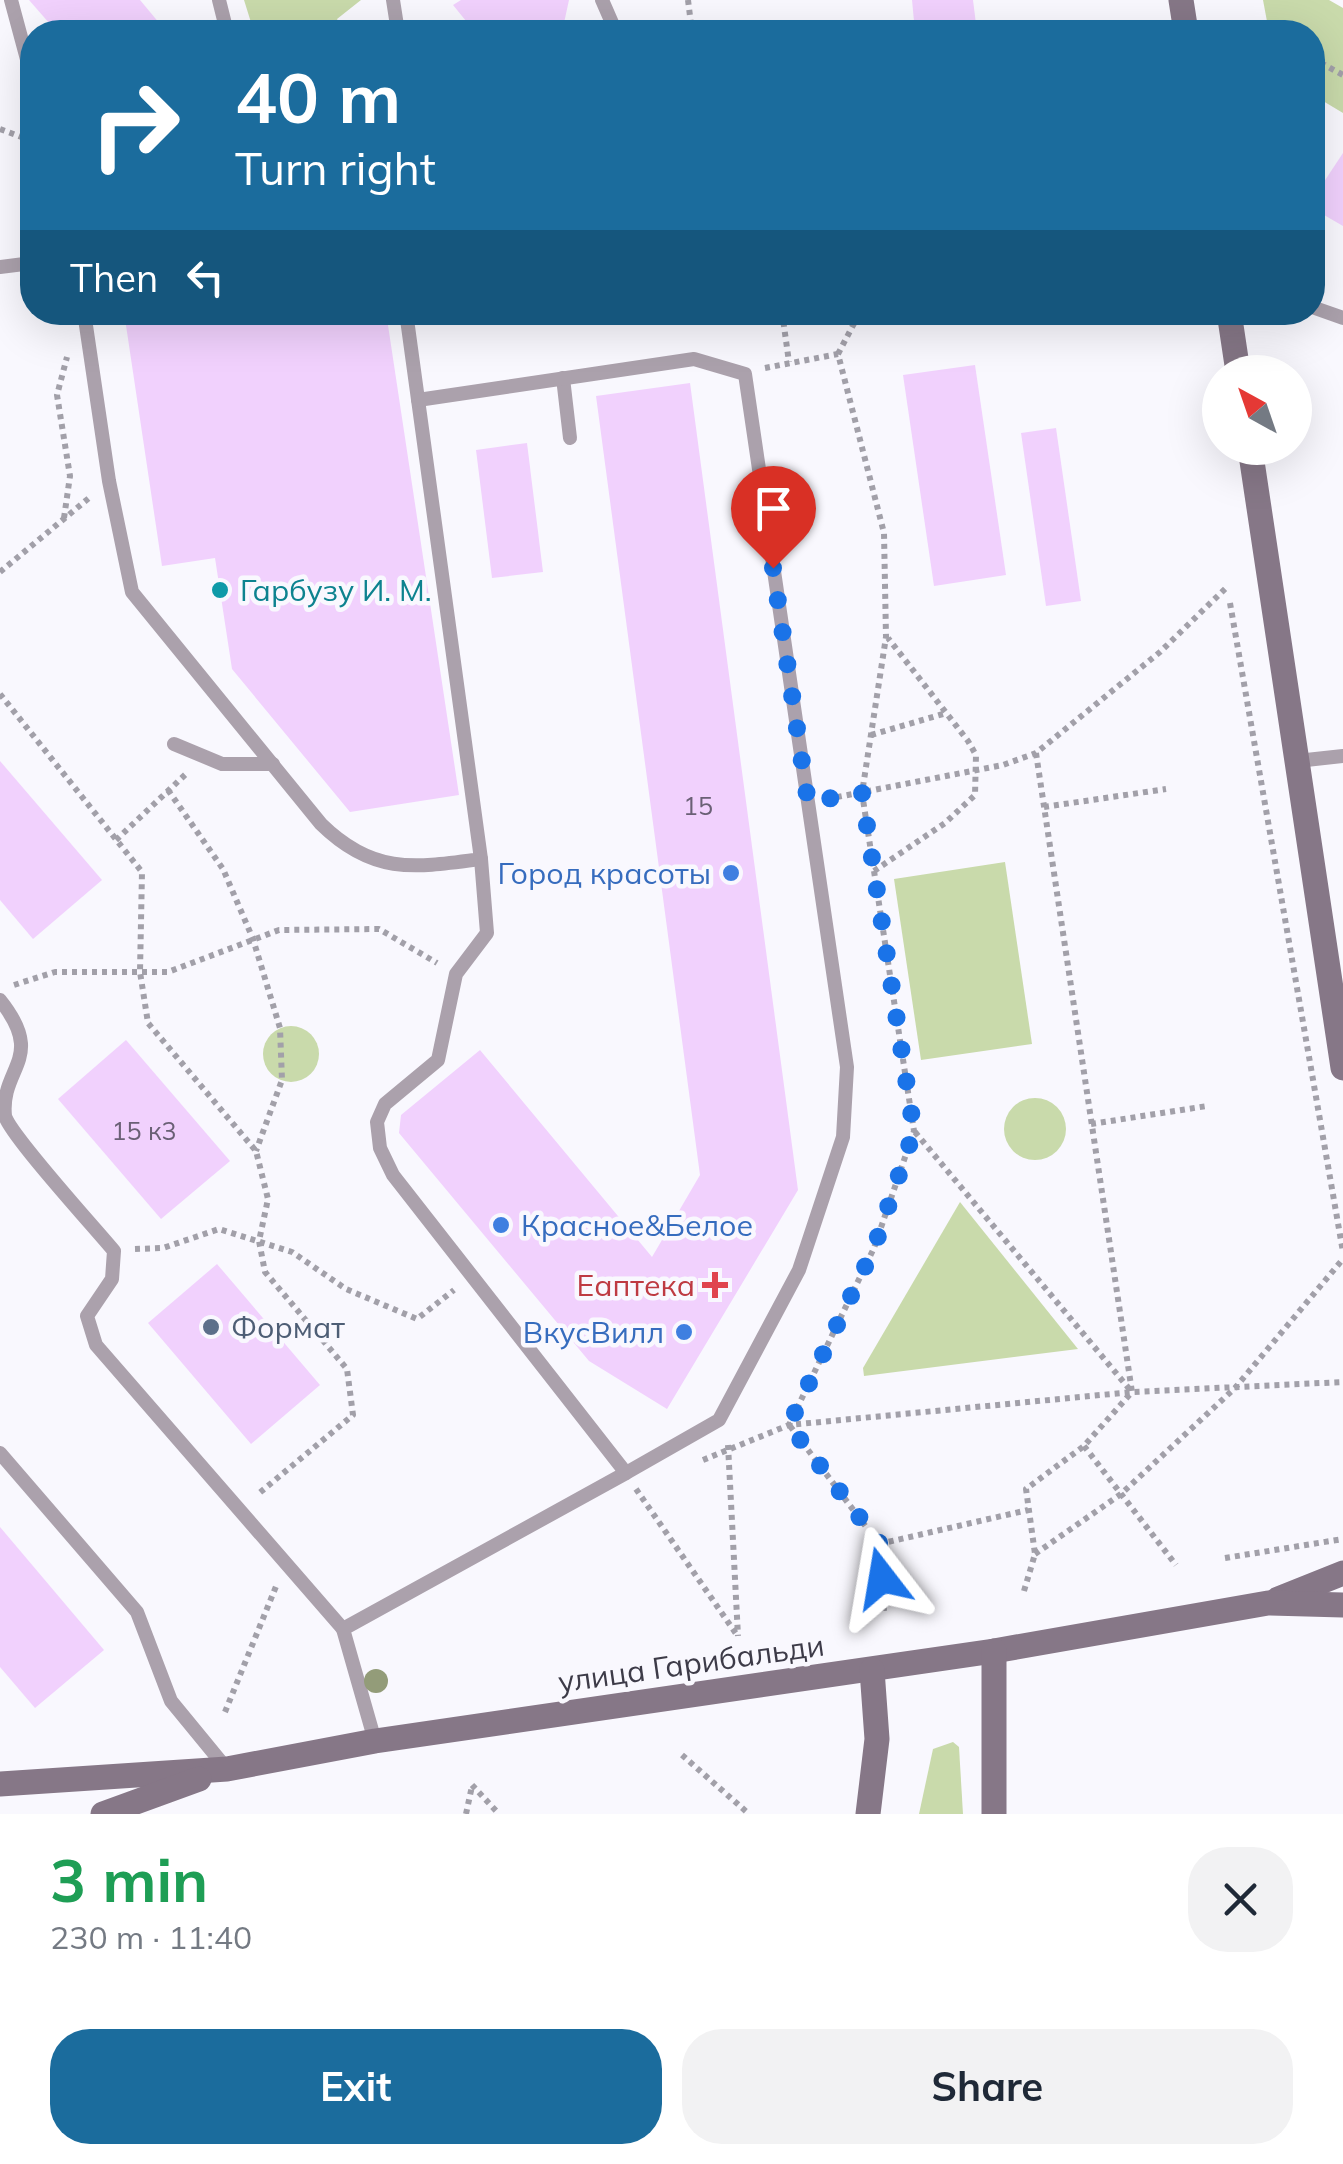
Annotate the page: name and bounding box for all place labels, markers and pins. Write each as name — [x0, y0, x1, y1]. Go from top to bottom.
pin — [731, 466, 816, 569]
place label: Гарбузу И. М. — [240, 571, 432, 609]
marker: Гарбузу И. М. — [209, 579, 231, 601]
place label: Город красоты — [497, 854, 711, 892]
marker: Город красоты — [720, 862, 742, 884]
place label: Красное&Белое — [521, 1206, 753, 1244]
marker: Красное&Белое — [490, 1214, 512, 1236]
place label: Еаптека — [577, 1266, 695, 1304]
marker: Еаптека — [704, 1274, 726, 1296]
place label: Формат — [231, 1308, 345, 1346]
place label: ВкусВилл — [523, 1313, 664, 1351]
marker: Формат — [200, 1316, 222, 1338]
marker: ВкусВилл — [673, 1321, 695, 1343]

